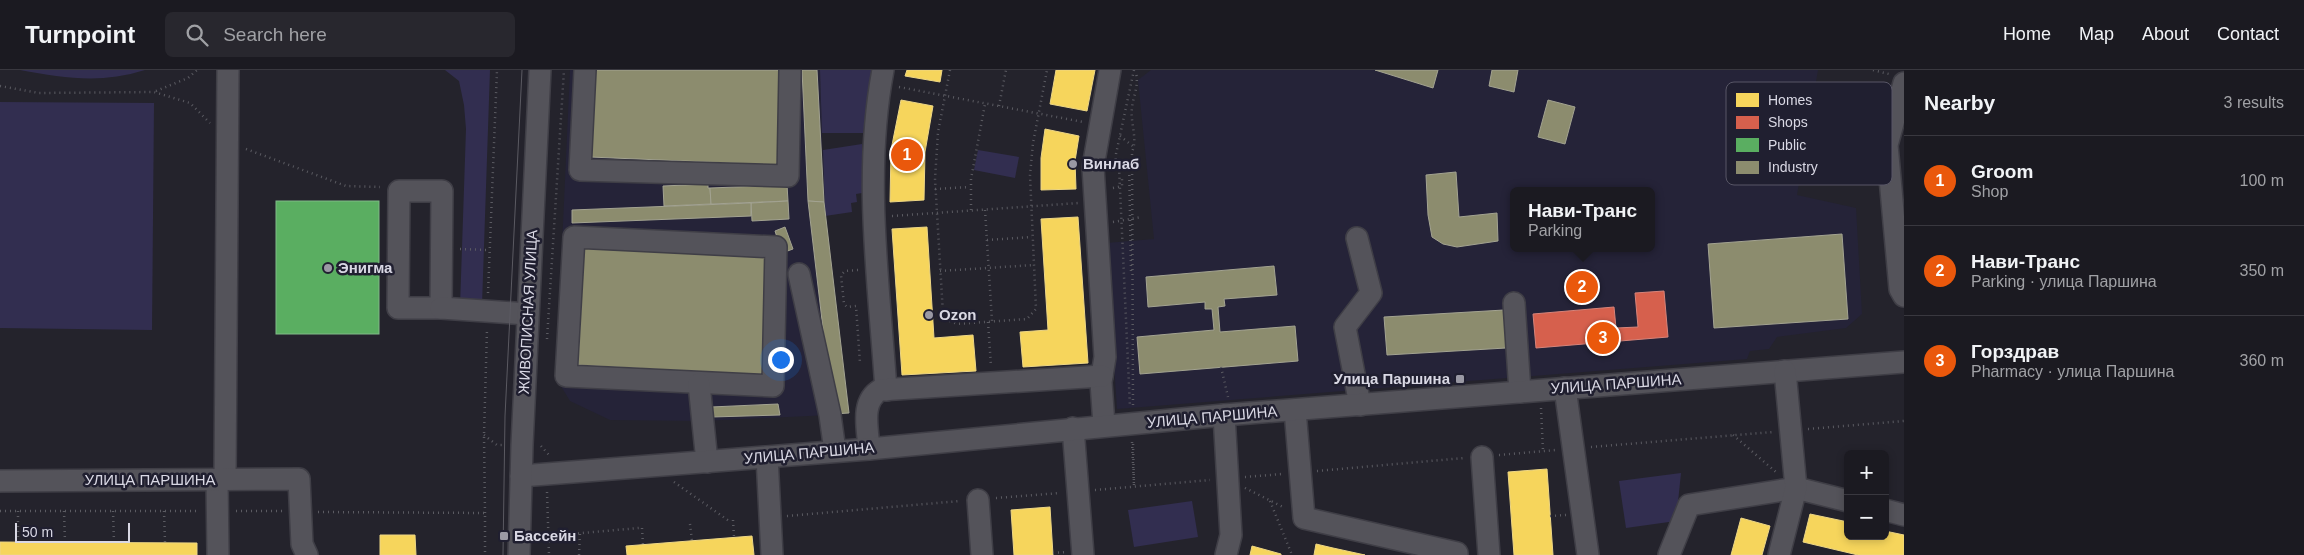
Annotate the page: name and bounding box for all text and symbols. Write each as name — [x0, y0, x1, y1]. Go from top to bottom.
search box — [165, 12, 515, 57]
text: Turnpoint — [25, 21, 135, 48]
icon: search — [183, 21, 211, 49]
text: Search here — [223, 24, 327, 45]
text: Home — [2003, 24, 2051, 44]
text: Map — [2079, 24, 2114, 44]
text: About — [2142, 24, 2189, 44]
text: Contact — [2217, 24, 2279, 44]
legend — [1726, 82, 1892, 185]
text: Nearby — [1924, 91, 1995, 114]
text: Homes — [1768, 92, 1812, 108]
text: 3 results — [2224, 94, 2284, 111]
text: Shops — [1768, 114, 1808, 130]
pin: 1 — [891, 136, 923, 174]
text: Public — [1768, 137, 1806, 153]
place label: Винлаб — [1083, 155, 1139, 172]
marker: Винлаб — [1067, 158, 1079, 170]
text: Industry — [1768, 159, 1818, 175]
text: Groom — [1971, 161, 2033, 182]
text: 1 — [1936, 172, 1944, 189]
text: 100 m — [2240, 172, 2284, 189]
text: Shop — [1971, 183, 2008, 200]
popup — [1510, 187, 1655, 252]
text: Нави-Транс — [1528, 200, 1637, 221]
text: Parking — [1528, 222, 1582, 239]
street label: ЖИВОПИСНАЯ УЛИЦА — [515, 229, 540, 395]
text: Нави-Транс — [1971, 251, 2080, 272]
place label: Энигма — [338, 259, 393, 276]
marker: Энигма — [322, 262, 334, 274]
text: 2 — [1936, 262, 1944, 279]
text: 350 m — [2240, 262, 2284, 279]
pin: 2 — [1566, 268, 1598, 306]
text: Parking · улица Паршина — [1971, 273, 2157, 290]
place label: Ozon — [939, 306, 977, 323]
marker: Ozon — [923, 309, 935, 321]
pin: 3 — [1587, 319, 1619, 357]
text: Горздрав — [1971, 341, 2059, 362]
your location — [768, 347, 794, 373]
text: 3 — [1936, 352, 1944, 369]
text: 360 m — [2240, 352, 2284, 369]
text: Pharmacy · улица Паршина — [1971, 363, 2174, 380]
place label: Улица Паршина — [1334, 370, 1451, 387]
street label: УЛИЦА ПАРШИНА — [1550, 370, 1682, 397]
marker: Улица Паршина — [1454, 373, 1466, 385]
street label: УЛИЦА ПАРШИНА — [1146, 402, 1278, 431]
street label: УЛИЦА ПАРШИНА — [743, 438, 875, 467]
map controls — [1844, 450, 1889, 540]
button: + — [1844, 450, 1889, 495]
street label: УЛИЦА ПАРШИНА — [84, 471, 216, 488]
button: − — [1844, 495, 1889, 540]
scale bar — [15, 520, 130, 543]
text: 50 m — [22, 524, 53, 540]
place label: Бассейн — [514, 527, 576, 544]
marker: Бассейн — [498, 530, 510, 542]

